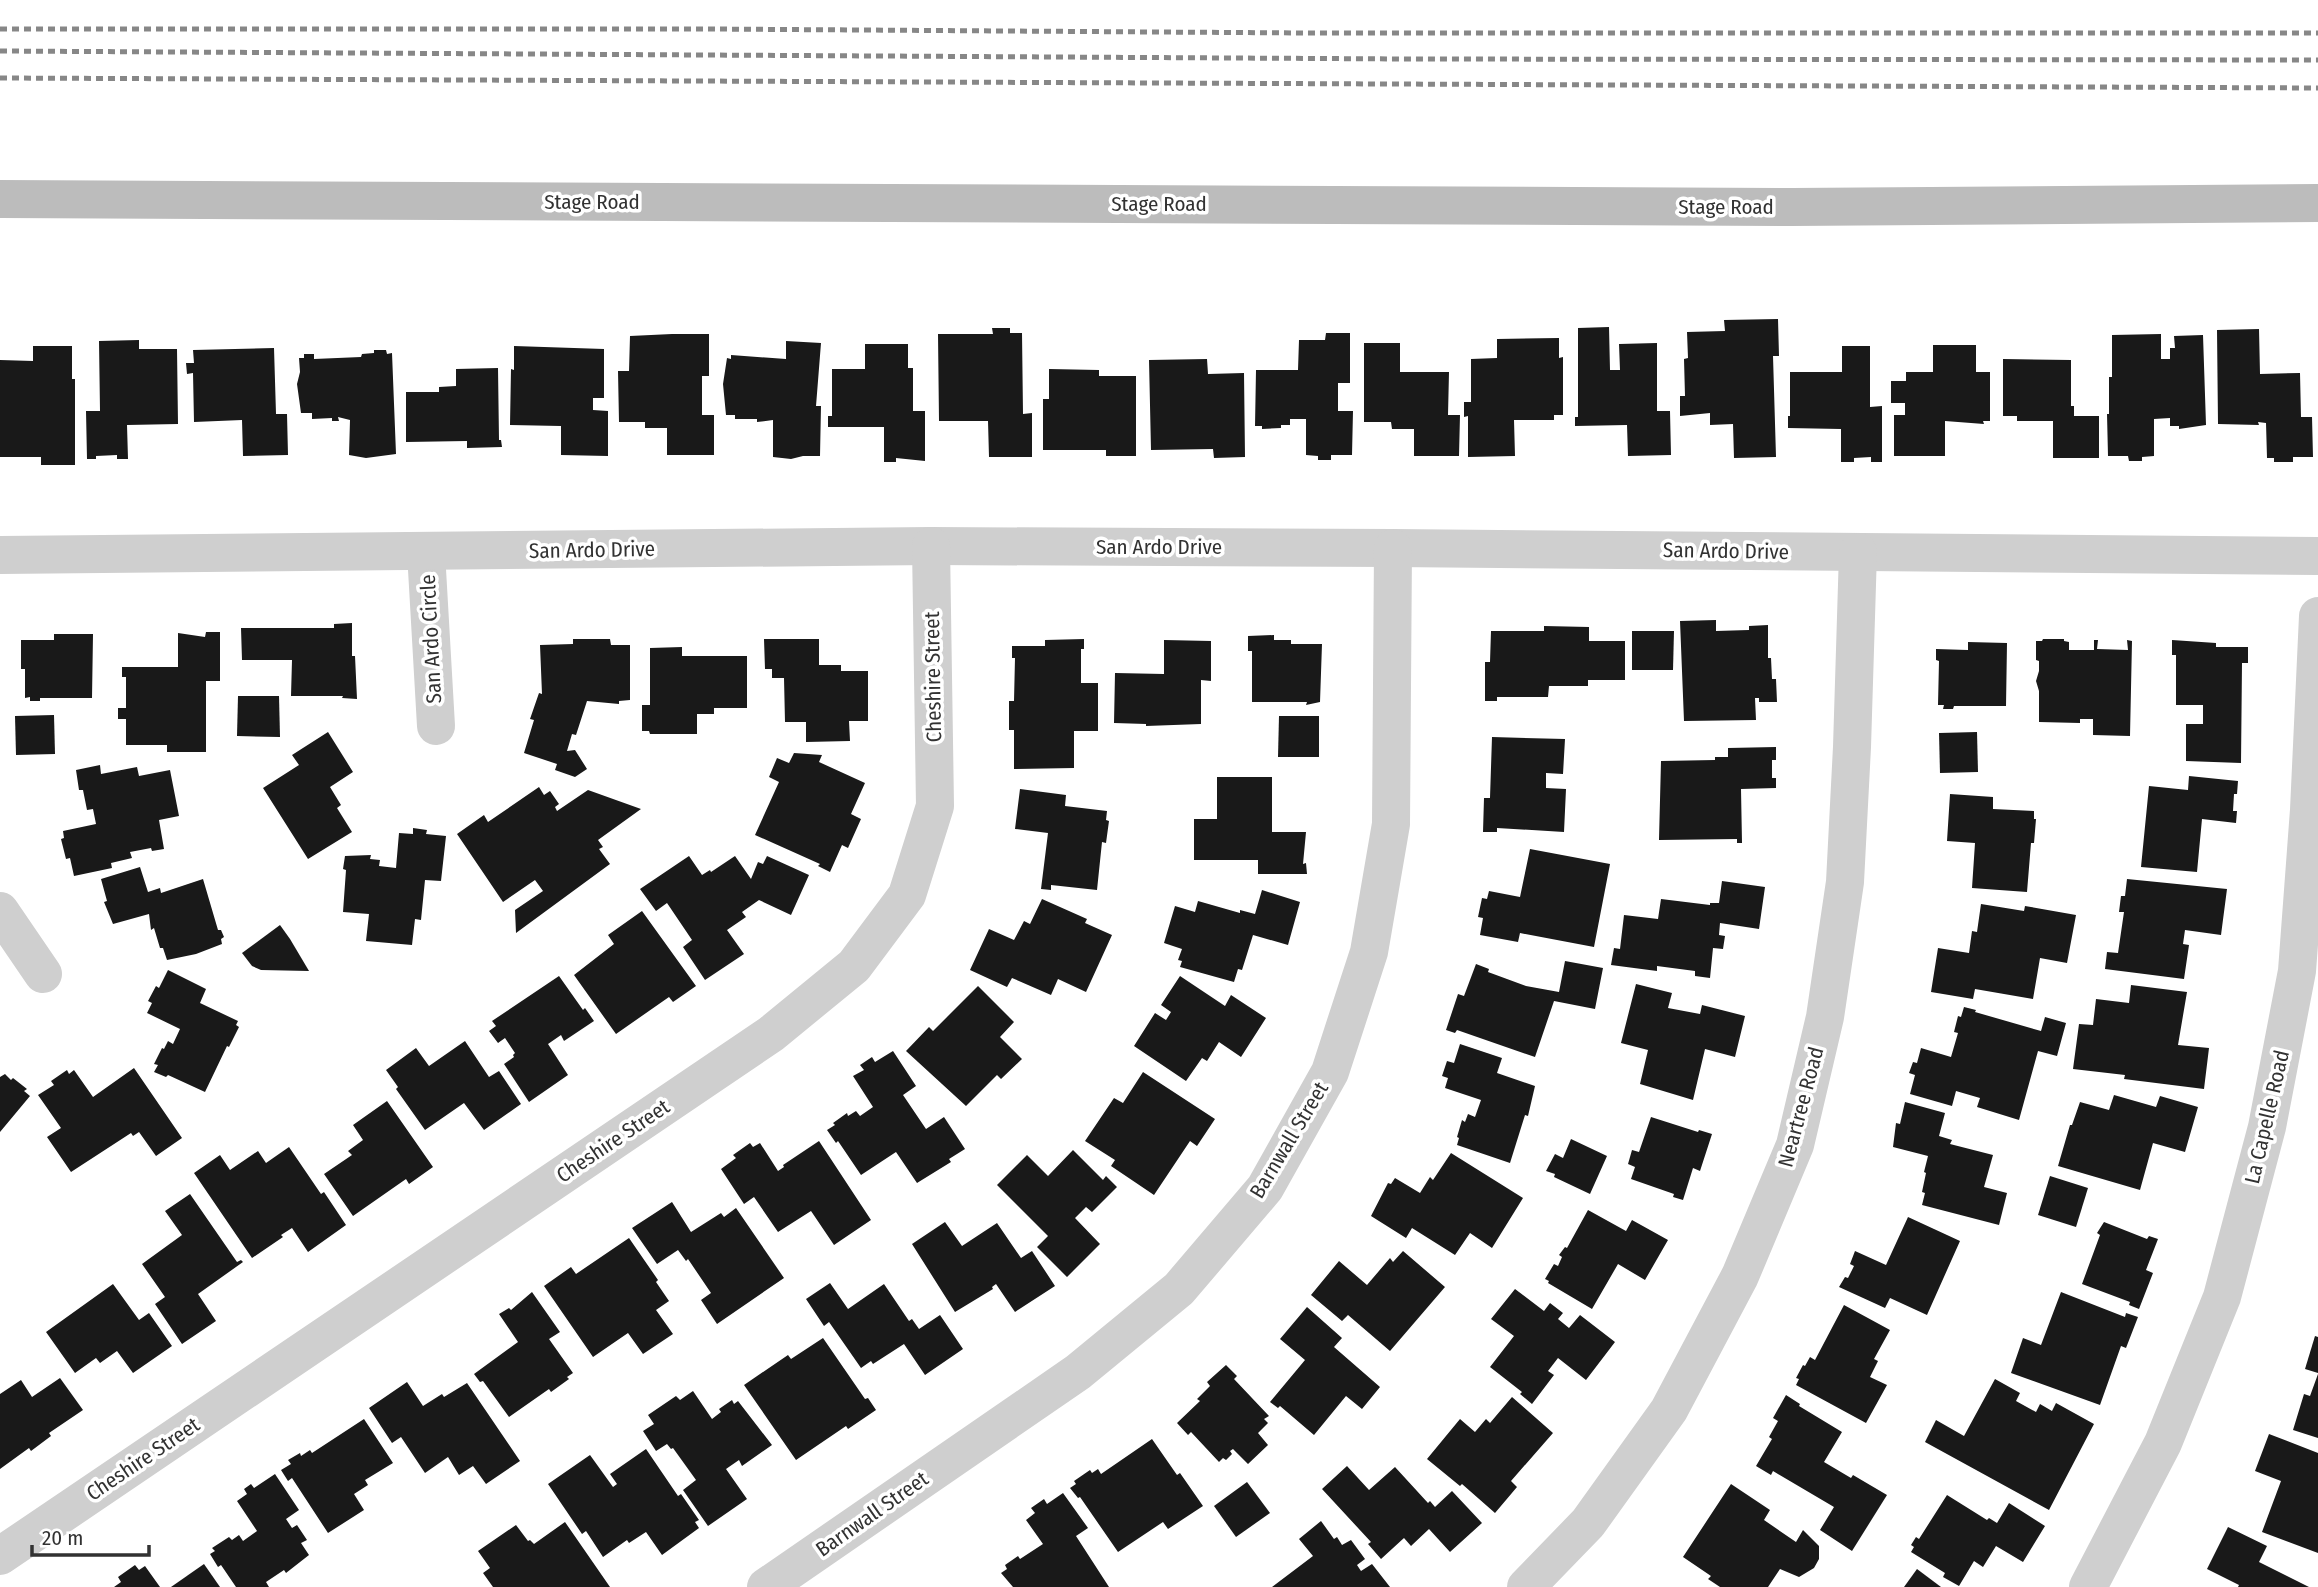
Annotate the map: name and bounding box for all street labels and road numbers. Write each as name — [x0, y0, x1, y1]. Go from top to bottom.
street label: Stage Road — [544, 189, 640, 215]
street label: Stage Road — [1111, 191, 1207, 217]
street label: Stage Road — [1678, 194, 1774, 220]
street label: San Ardo Drive — [1096, 534, 1222, 560]
street label: San Ardo Drive — [529, 536, 655, 564]
street label: San Ardo Drive — [1663, 537, 1789, 565]
street label: San Ardo Circle — [415, 574, 447, 704]
street label: Cheshire Street — [919, 611, 947, 743]
street label: Neartree Road — [1772, 1044, 1830, 1170]
street label: La Capelle Road — [2239, 1048, 2295, 1186]
street label: Barnwall Street — [1244, 1077, 1334, 1203]
street label: Cheshire Street — [551, 1094, 675, 1188]
street label: Cheshire Street — [81, 1412, 205, 1506]
street label: Barnwall Street — [811, 1466, 933, 1562]

